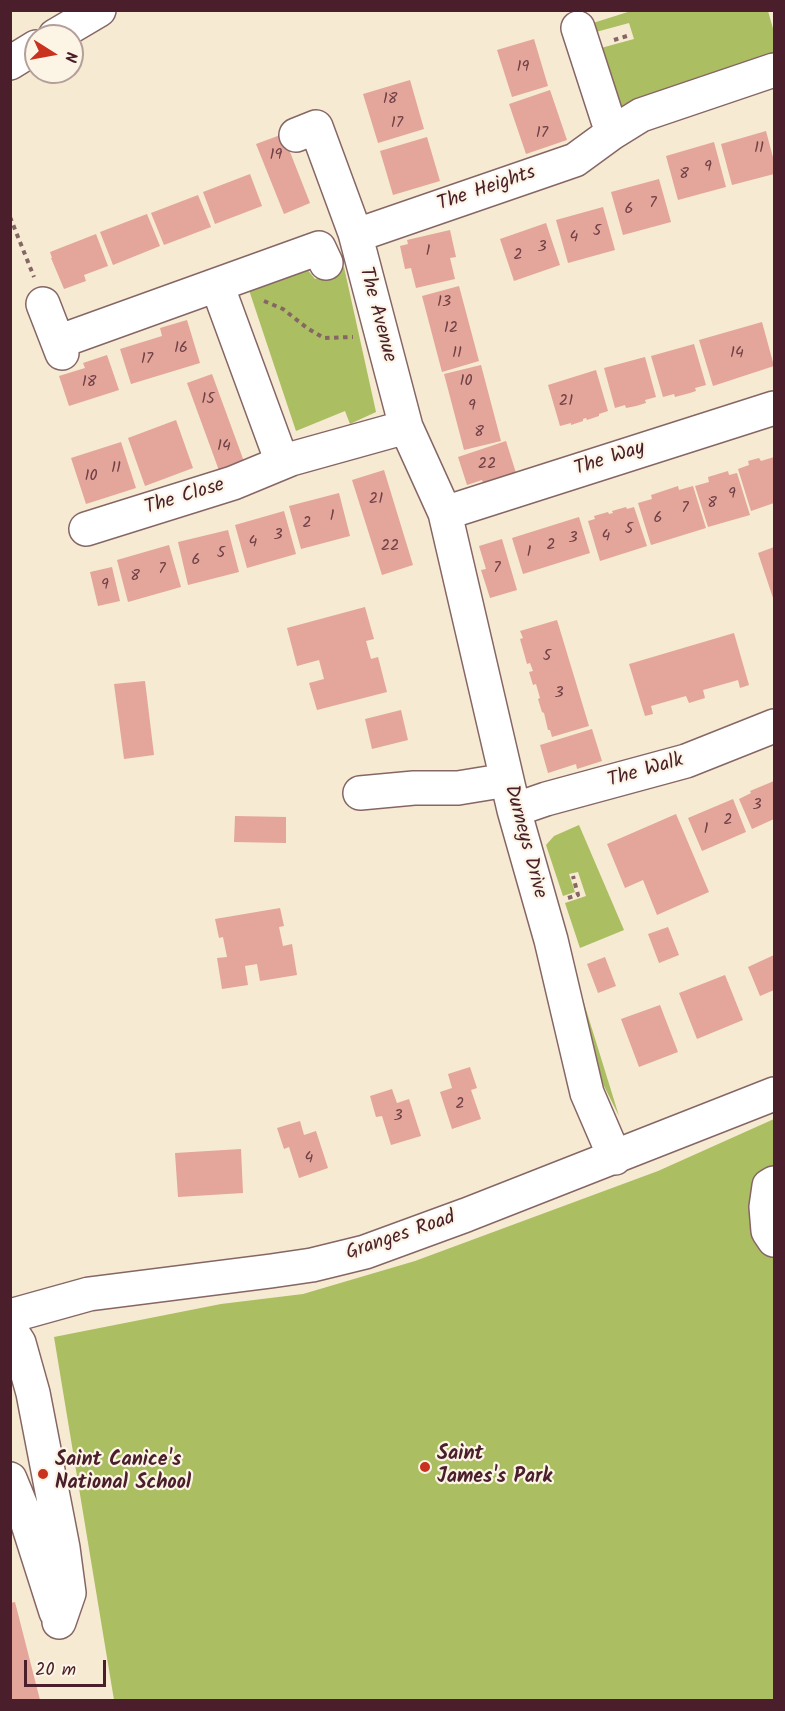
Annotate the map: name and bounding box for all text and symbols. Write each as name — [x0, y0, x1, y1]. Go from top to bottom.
north arrow — [24, 24, 84, 84]
text: N — [57, 50, 83, 64]
house number: 19 — [517, 58, 529, 78]
house number: 18 — [383, 90, 397, 110]
house number: 17 — [391, 114, 403, 134]
house number: 17 — [536, 124, 548, 144]
house number: 11 — [754, 139, 764, 159]
house number: 19 — [270, 146, 282, 166]
house number: 9 — [704, 158, 712, 178]
street label: The Heights — [435, 162, 539, 218]
house number: 8 — [679, 165, 689, 185]
house number: 7 — [649, 194, 657, 214]
house number: 6 — [625, 200, 633, 220]
house number: 5 — [593, 222, 601, 242]
house number: 4 — [570, 228, 578, 248]
house number: 3 — [537, 238, 547, 258]
house number: 1 — [425, 242, 431, 262]
house number: 2 — [513, 246, 523, 266]
street label: The Avenue — [352, 265, 400, 365]
house number: 13 — [437, 293, 451, 313]
house number: 12 — [444, 319, 458, 339]
house number: 16 — [174, 339, 188, 359]
house number: 11 — [452, 344, 462, 364]
house number: 14 — [730, 344, 744, 364]
house number: 17 — [141, 350, 153, 370]
house number: 10 — [459, 372, 473, 392]
house number: 18 — [82, 373, 96, 393]
house number: 15 — [201, 390, 215, 410]
house number: 21 — [559, 392, 573, 412]
house number: 9 — [468, 397, 476, 417]
house number: 8 — [474, 423, 484, 443]
house number: 14 — [217, 437, 231, 457]
street label: The Way — [572, 437, 648, 483]
house number: 22 — [478, 455, 496, 475]
house number: 11 — [111, 459, 121, 479]
house number: 10 — [84, 467, 98, 487]
street label: The Close — [142, 475, 228, 521]
house number: 9 — [728, 485, 736, 505]
house number: 21 — [369, 490, 383, 510]
house number: 8 — [707, 494, 717, 514]
house number: 7 — [681, 499, 689, 519]
house number: 1 — [329, 507, 335, 527]
house number: 6 — [654, 509, 662, 529]
house number: 2 — [302, 514, 312, 534]
house number: 5 — [625, 520, 633, 540]
house number: 3 — [273, 526, 283, 546]
house number: 4 — [602, 527, 610, 547]
house number: 3 — [568, 529, 578, 549]
house number: 4 — [249, 533, 257, 553]
house number: 2 — [546, 536, 556, 556]
house number: 22 — [381, 537, 399, 557]
house number: 1 — [526, 543, 532, 563]
house number: 5 — [217, 544, 225, 564]
house number: 6 — [192, 551, 200, 571]
house number: 7 — [493, 559, 501, 579]
house number: 7 — [158, 560, 166, 580]
house number: 8 — [130, 567, 140, 587]
house number: 9 — [101, 576, 109, 596]
house number: 5 — [543, 647, 551, 667]
house number: 3 — [554, 684, 564, 704]
street label: The Walk — [605, 750, 687, 794]
street label: Durneys Drive — [497, 783, 551, 901]
house number: 3 — [752, 796, 762, 816]
house number: 2 — [723, 811, 733, 831]
house number: 1 — [703, 820, 709, 840]
house number: 2 — [455, 1095, 465, 1115]
house number: 3 — [393, 1107, 403, 1127]
house number: 4 — [305, 1149, 313, 1169]
street label: Granges Road — [343, 1207, 459, 1267]
place label: Saint James's Park — [437, 1444, 552, 1491]
place label: Saint Canice's National School — [55, 1450, 191, 1497]
marker: Saint James's Park — [418, 1460, 432, 1474]
marker: Saint Canice's National School — [36, 1467, 50, 1481]
scale bar — [27, 1648, 110, 1686]
text: 20 m — [35, 1656, 76, 1685]

